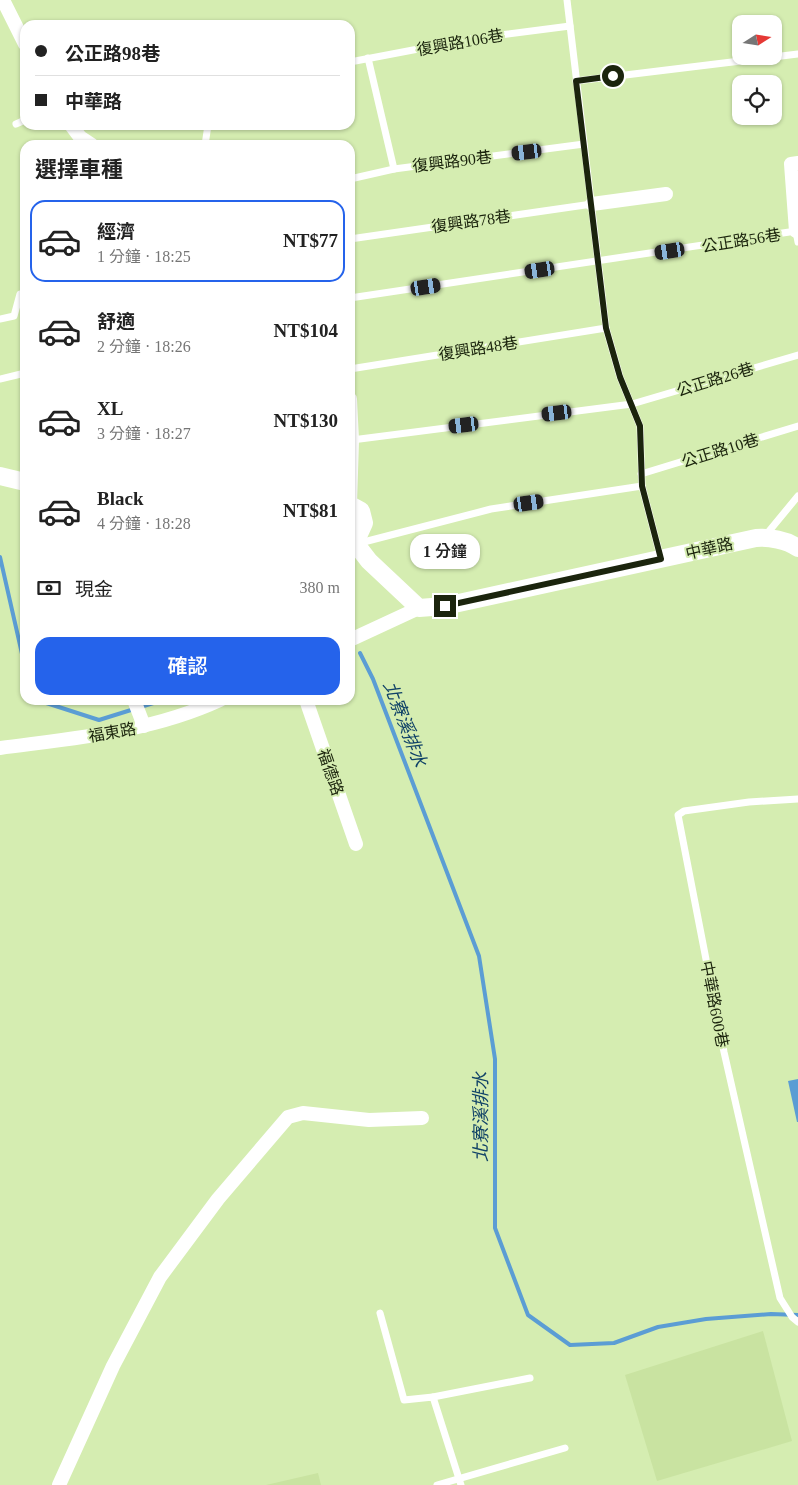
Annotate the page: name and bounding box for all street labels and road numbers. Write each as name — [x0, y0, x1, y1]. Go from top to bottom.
street label: 復興路106巷 — [415, 26, 505, 59]
street label: 復興路90巷 — [411, 148, 493, 175]
street label: 復興路78巷 — [430, 208, 512, 235]
street label: 公正路56巷 — [700, 226, 782, 255]
street label: 復興路48巷 — [437, 334, 519, 363]
street label: 公正路26巷 — [674, 360, 756, 399]
street label: 公正路10巷 — [679, 431, 761, 470]
street label: 中華路 — [684, 535, 734, 562]
street label: 福東路 — [87, 720, 137, 745]
street label: 福德路 — [315, 747, 346, 798]
street label: 中華路600巷 — [698, 959, 731, 1049]

